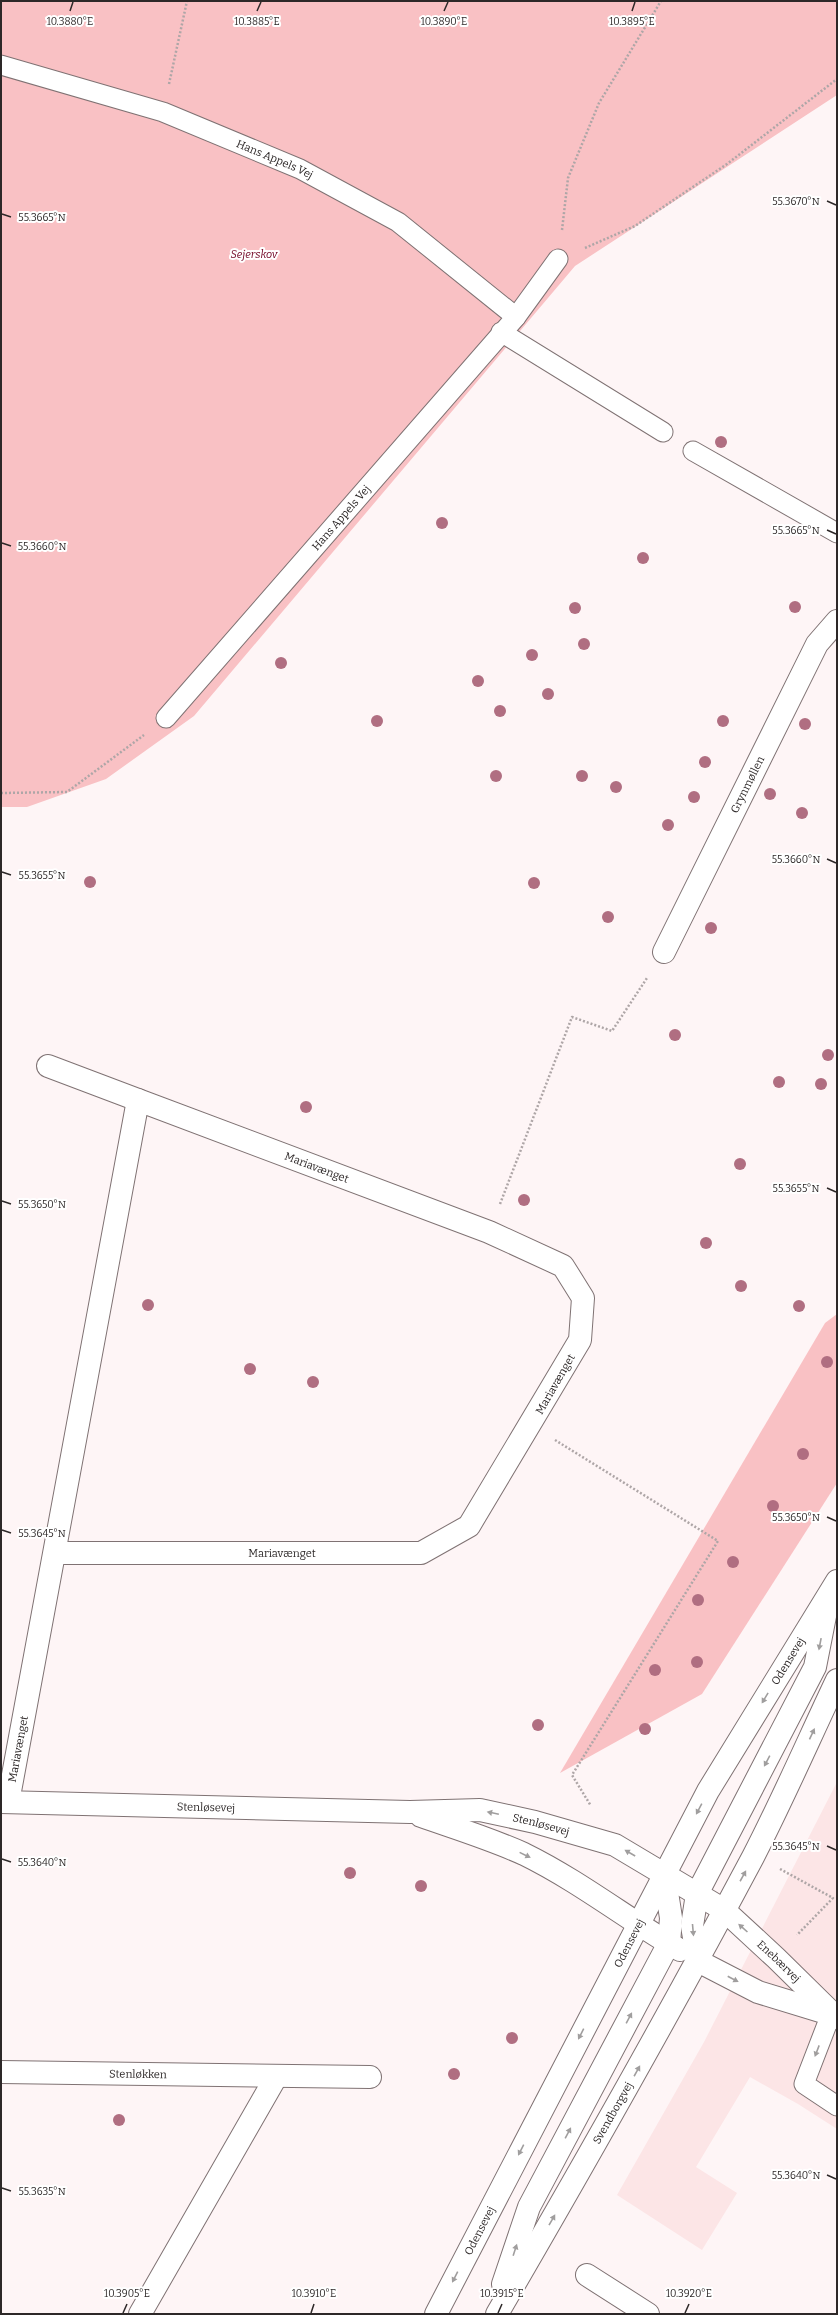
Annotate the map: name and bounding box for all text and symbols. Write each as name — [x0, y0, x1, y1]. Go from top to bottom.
text: 10.3880°E — [47, 16, 93, 28]
text: 10.3885°E — [234, 16, 280, 28]
text: 10.3890°E — [421, 16, 467, 28]
text: 10.3895°E — [609, 16, 655, 28]
street label: Hans Appels Vej — [234, 137, 315, 182]
text: 55.3670°N — [772, 196, 820, 208]
text: 55.3665°N — [18, 212, 66, 224]
park label: Sejerskov — [231, 248, 279, 261]
street label: Hans Appels Vej — [309, 483, 373, 553]
text: 55.3665°N — [772, 525, 820, 537]
text: 55.3660°N — [18, 541, 66, 553]
street label: Grynmøllen — [728, 754, 767, 815]
text: 55.3660°N — [772, 854, 820, 866]
text: 55.3655°N — [19, 870, 65, 882]
street label: Mariavænget — [283, 1150, 351, 1186]
text: 55.3655°N — [773, 1183, 819, 1195]
text: 55.3650°N — [18, 1199, 66, 1211]
street label: Mariavænget — [533, 1352, 578, 1417]
text: 55.3650°N — [772, 1512, 820, 1524]
text: 55.3645°N — [18, 1528, 66, 1540]
street label: Mariavænget — [248, 1547, 316, 1560]
street label: Odensevej — [769, 1635, 808, 1687]
one-way arrow — [817, 1637, 823, 1650]
one-way arrow — [762, 1692, 769, 1704]
street label: Mariavænget — [6, 1715, 31, 1783]
one-way arrow — [809, 1728, 815, 1739]
one-way arrow — [763, 1755, 770, 1767]
street label: Stenløsevej — [177, 1800, 235, 1815]
one-way arrow — [695, 1804, 702, 1815]
one-way arrow — [487, 1810, 499, 1816]
street label: Stenløsevej — [511, 1811, 571, 1839]
text: 55.3645°N — [772, 1841, 820, 1853]
one-way arrow — [625, 1850, 636, 1857]
one-way arrow — [520, 1852, 531, 1859]
text: 55.3640°N — [18, 1857, 66, 1869]
one-way arrow — [739, 1870, 746, 1882]
street label: Odensevej — [611, 1917, 647, 1970]
one-way arrow — [738, 1923, 748, 1932]
one-way arrow — [690, 1924, 697, 1936]
street label: Enebærvej — [754, 1938, 803, 1985]
one-way arrow — [727, 1976, 738, 1982]
one-way arrow — [626, 2012, 633, 2023]
one-way arrow — [578, 2028, 584, 2040]
one-way arrow — [813, 2045, 819, 2057]
one-way arrow — [634, 2065, 641, 2077]
street label: Stenløkken — [109, 2067, 167, 2081]
street label: Svendborgvej — [590, 2080, 636, 2146]
one-way arrow — [565, 2127, 572, 2138]
one-way arrow — [518, 2144, 525, 2155]
text: 55.3640°N — [772, 2170, 820, 2182]
text: 55.3635°N — [18, 2186, 66, 2198]
street label: Odensevej — [462, 2204, 498, 2257]
one-way arrow — [548, 2214, 555, 2226]
one-way arrow — [512, 2244, 518, 2256]
one-way arrow — [452, 2272, 458, 2283]
text: 10.3905°E — [104, 2288, 150, 2300]
text: 10.3910°E — [292, 2288, 336, 2300]
text: 10.3915°E — [480, 2288, 524, 2300]
text: 10.3920°E — [666, 2288, 712, 2300]

